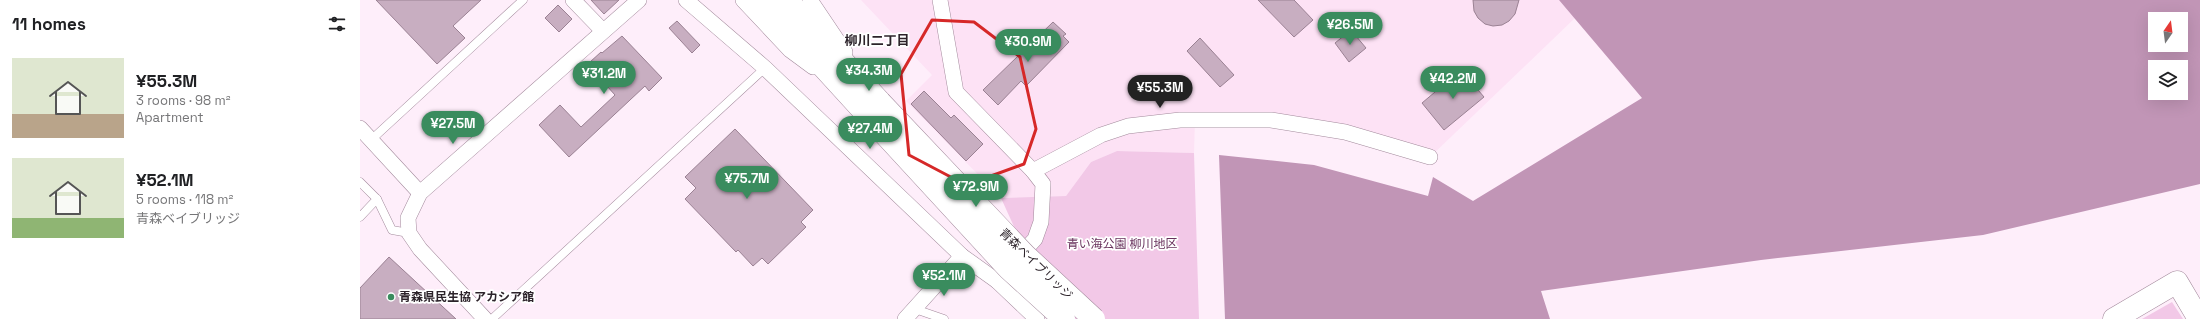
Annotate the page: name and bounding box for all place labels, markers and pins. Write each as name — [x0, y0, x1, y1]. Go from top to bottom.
pin: ¥26.5M — [1317, 12, 1383, 46]
pin: ¥30.9M — [995, 29, 1061, 63]
pin: ¥34.3M — [836, 58, 902, 92]
pin: ¥31.2M — [571, 61, 637, 95]
pin: ¥42.2M — [1420, 66, 1486, 100]
pin: ¥55.3M — [1127, 75, 1193, 109]
pin: ¥27.5M — [420, 111, 486, 145]
pin: ¥27.4M — [837, 116, 903, 150]
pin: ¥75.7M — [714, 166, 780, 200]
pin: ¥72.9M — [943, 174, 1009, 208]
pin: ¥52.1M — [911, 263, 977, 297]
place label: 青森県民生協 アカシア館 — [399, 289, 534, 305]
marker: 青森県民生協 アカシア館 — [386, 292, 396, 302]

